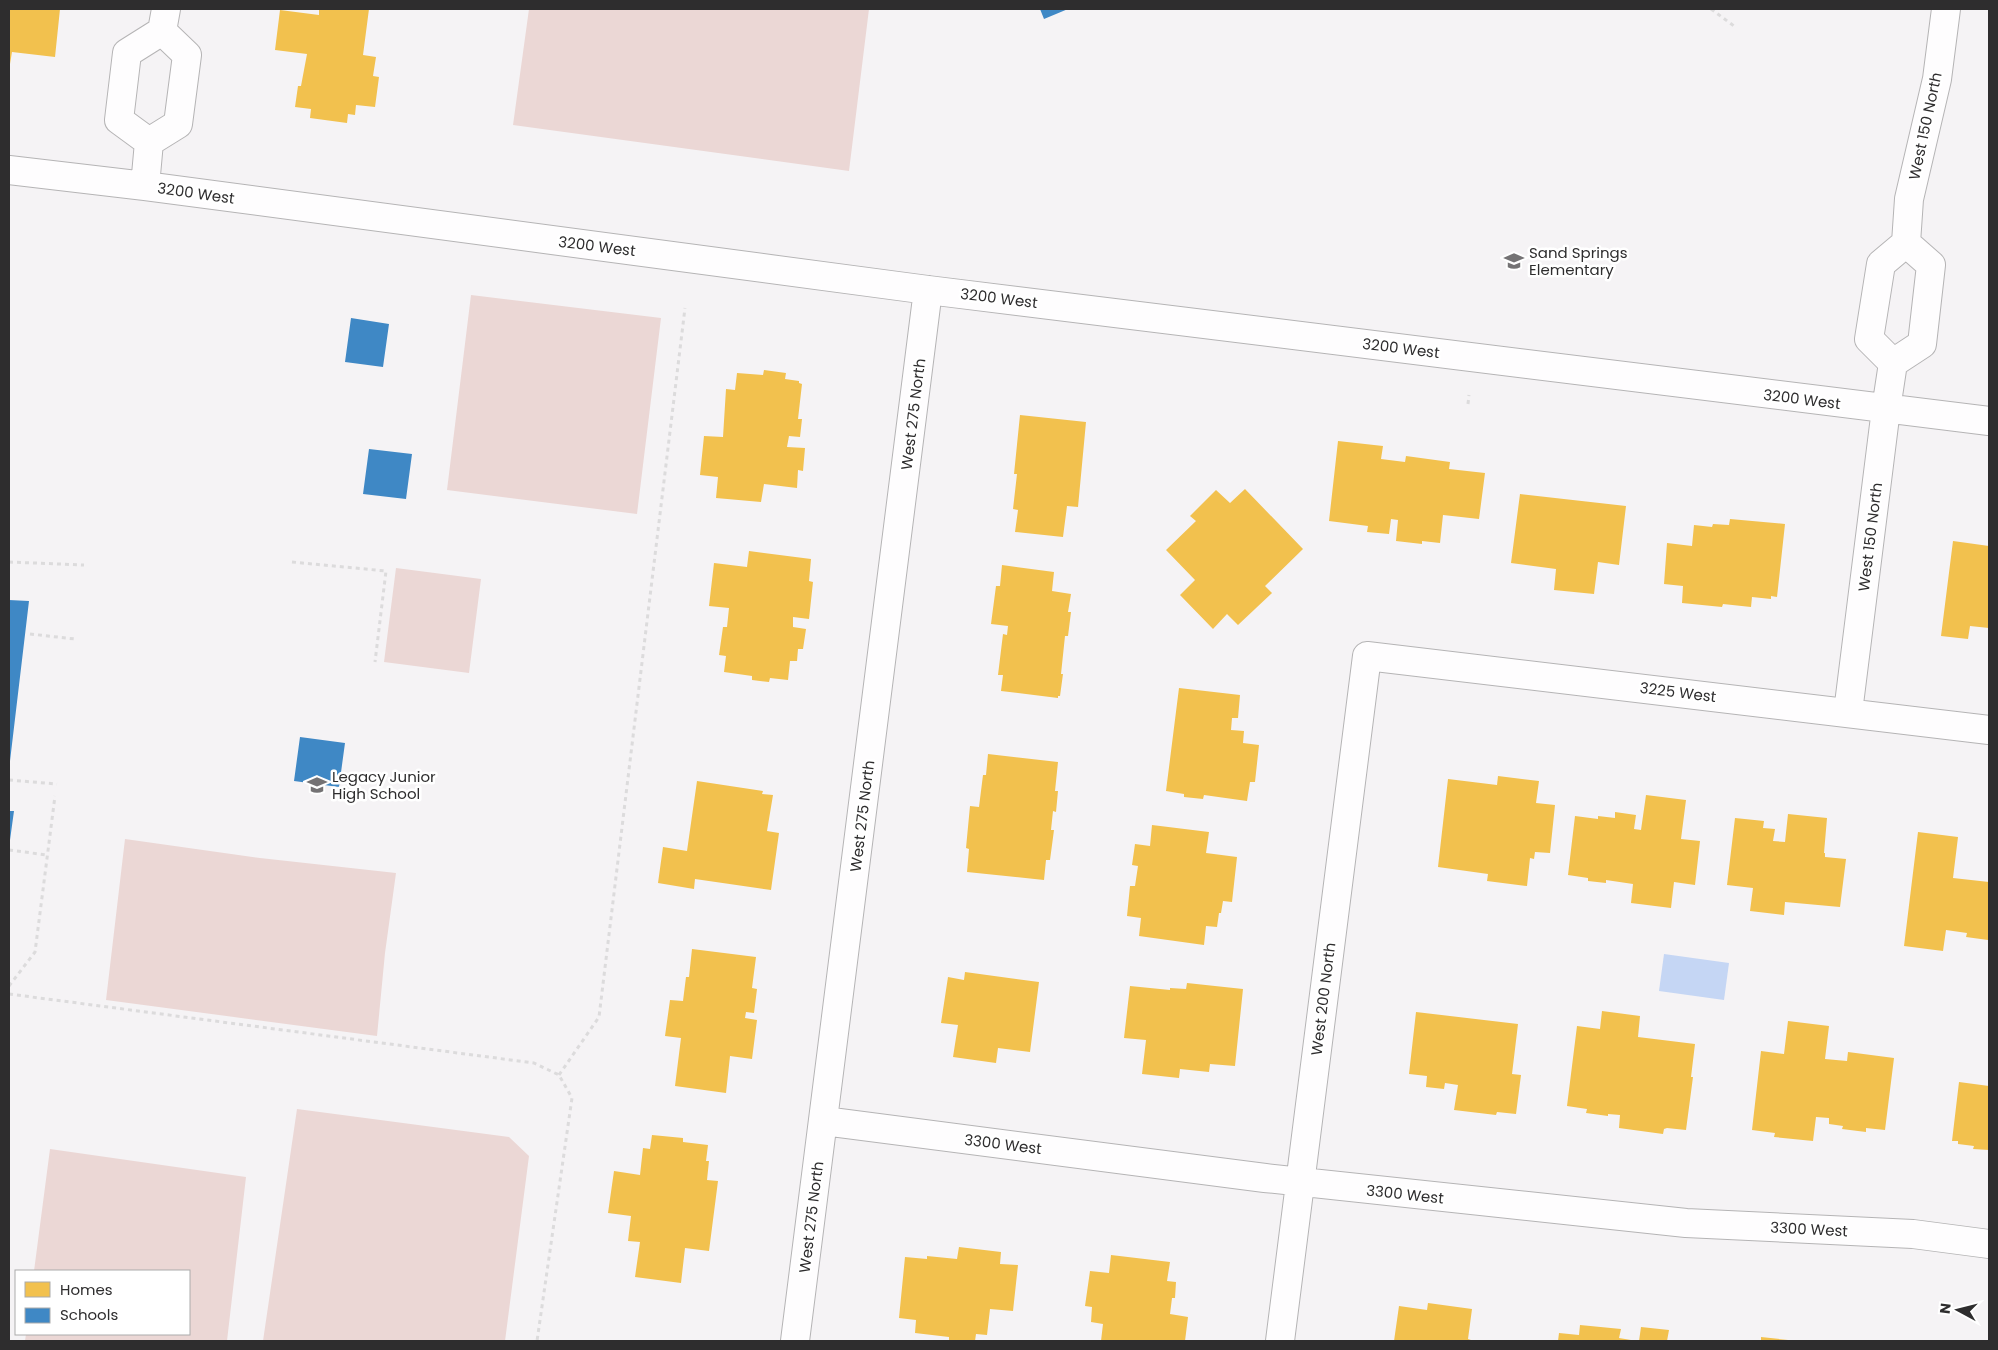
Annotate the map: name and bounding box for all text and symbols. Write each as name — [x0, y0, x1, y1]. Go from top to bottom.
street label: West 150 North — [1903, 70, 1947, 182]
street label: 3200 West — [156, 177, 236, 209]
street label: 3200 West — [557, 231, 637, 261]
place label: Sand Springs Elementary — [1529, 242, 1628, 280]
school or university icon: Sand Springs Elementary — [1503, 250, 1525, 272]
street label: 3200 West — [959, 283, 1039, 313]
street label: 3200 West — [1361, 333, 1441, 363]
street label: West 275 North — [896, 357, 930, 471]
street label: 3200 West — [1762, 384, 1842, 414]
street label: West 150 North — [1853, 481, 1887, 593]
street label: 3225 West — [1639, 677, 1717, 707]
street label: West 275 North — [845, 759, 879, 873]
place label: Legacy Junior High School — [332, 766, 436, 804]
school or university icon: Legacy Junior High School — [306, 774, 328, 796]
street label: West 200 North — [1306, 941, 1340, 1057]
street label: 3300 West — [963, 1129, 1043, 1159]
street label: West 275 North — [794, 1160, 828, 1274]
street label: 3300 West — [1365, 1179, 1445, 1209]
street label: 3300 West — [1770, 1216, 1848, 1242]
legend — [15, 1270, 190, 1335]
text: Homes — [60, 1279, 113, 1300]
north arrow — [1933, 1285, 1983, 1335]
text: N — [1935, 1302, 1956, 1315]
text: Schools — [60, 1304, 118, 1325]

